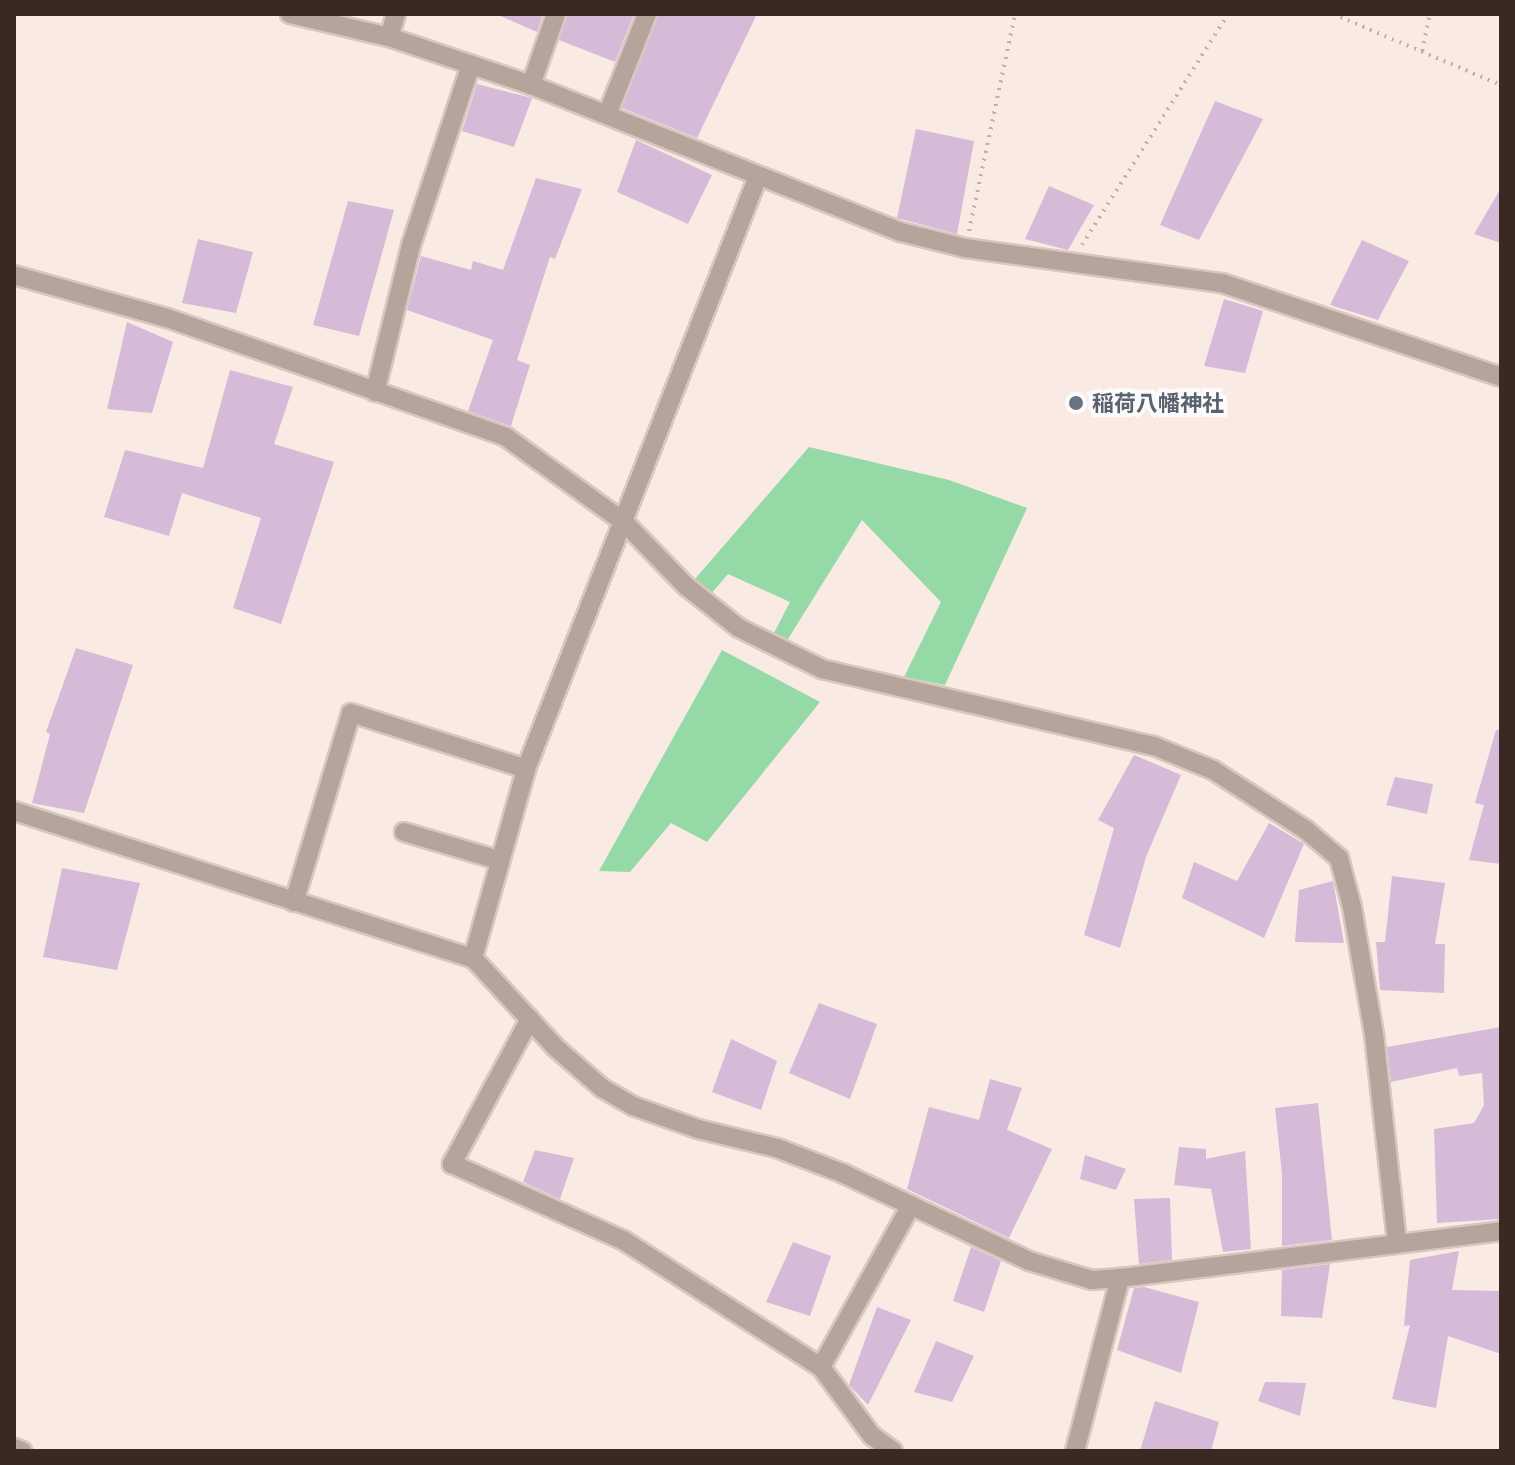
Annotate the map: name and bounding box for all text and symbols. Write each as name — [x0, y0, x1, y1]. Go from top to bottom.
place label: 稲荷八幡神社 — [1092, 390, 1224, 416]
marker: 稲荷八幡神社 — [1067, 394, 1085, 412]

